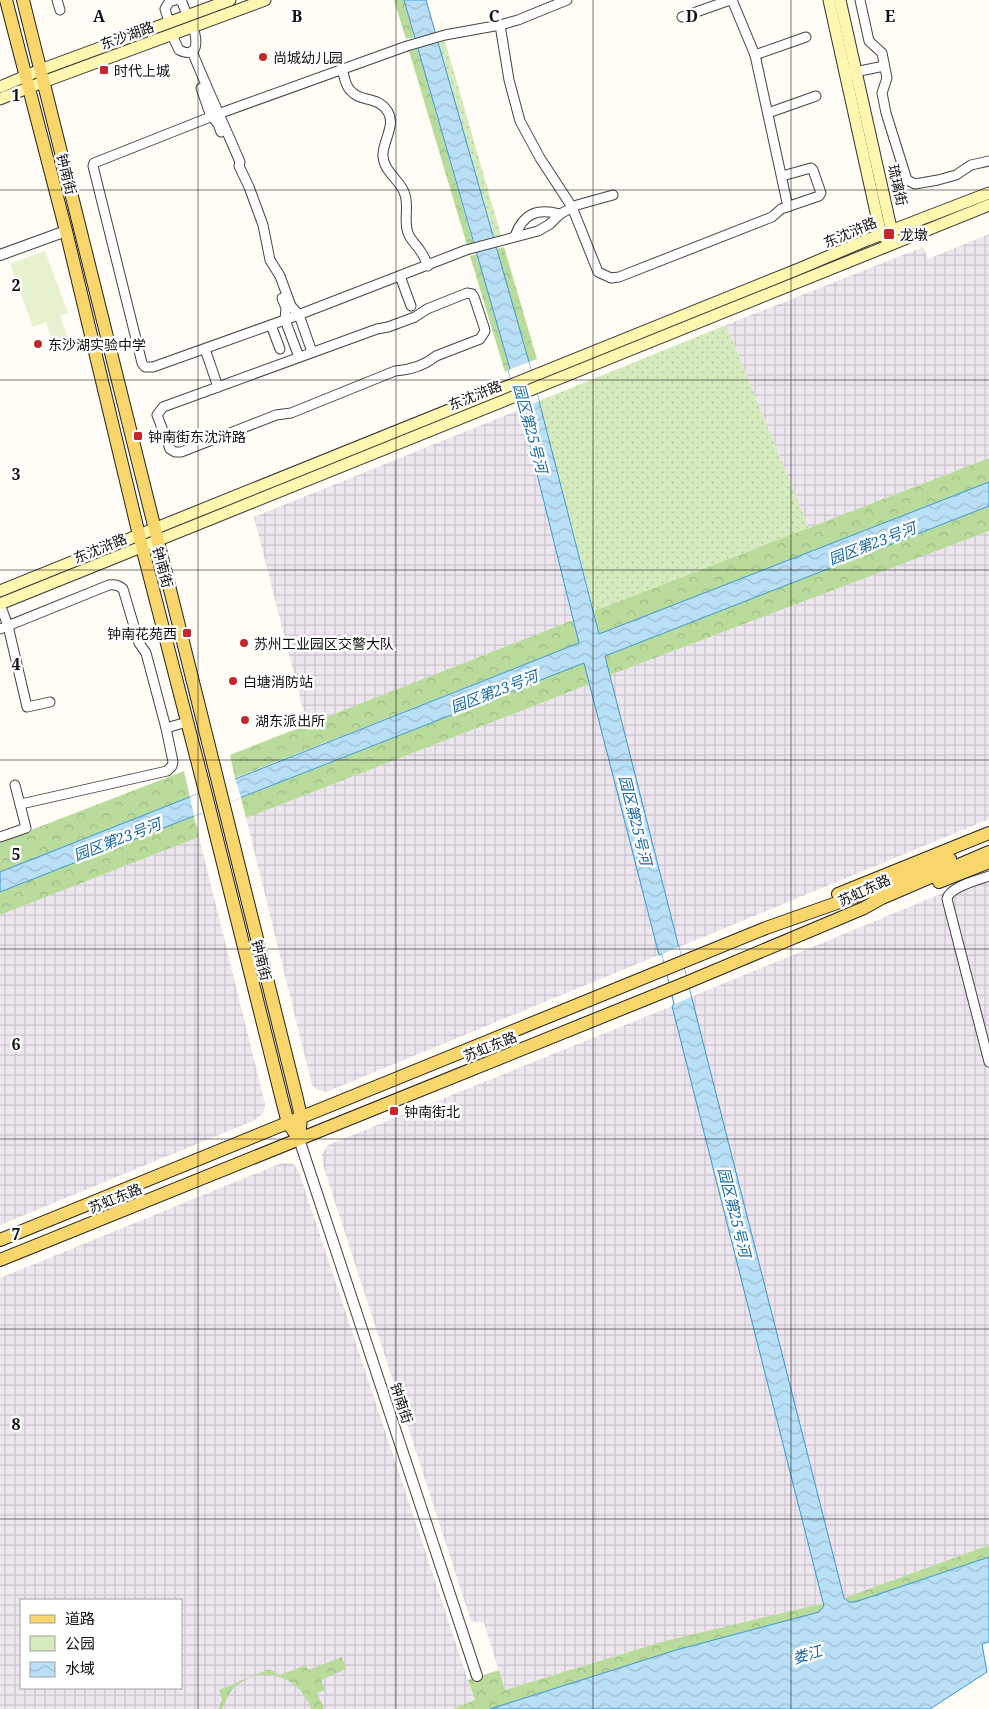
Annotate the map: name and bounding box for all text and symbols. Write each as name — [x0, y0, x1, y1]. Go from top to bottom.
text: A — [93, 5, 106, 27]
text: B — [292, 5, 303, 27]
text: C — [489, 5, 500, 27]
text: D — [686, 5, 698, 27]
text: E — [885, 5, 895, 27]
street label: 东沙湖路 — [97, 16, 157, 54]
place label: 尚城幼儿园 — [273, 48, 343, 67]
marker: 尚城幼儿园 — [257, 51, 269, 63]
place label: 时代上城 — [114, 61, 170, 80]
marker: 时代上城 — [98, 64, 110, 76]
text: 1 — [11, 84, 21, 106]
street label: 钟南街 — [53, 151, 81, 197]
street label: 琉璃街 — [884, 162, 912, 208]
street label: 东沈浒路 — [821, 212, 879, 252]
place label: 龙墩 — [900, 225, 928, 244]
marker: 龙墩 — [882, 227, 896, 241]
text: 2 — [11, 274, 21, 296]
place label: 东沙湖实验中学 — [48, 335, 146, 354]
marker: 东沙湖实验中学 — [32, 338, 44, 350]
street label: 东沈浒路 — [445, 376, 505, 414]
water label: 园区第25号河 — [509, 381, 553, 478]
place label: 钟南街东沈浒路 — [148, 427, 246, 446]
marker: 钟南街东沈浒路 — [132, 430, 144, 442]
text: 3 — [11, 463, 21, 485]
water label: 园区第23号河 — [826, 516, 921, 569]
street label: 东沈浒路 — [70, 529, 130, 567]
street label: 钟南街 — [148, 544, 178, 590]
place label: 钟南花苑西 — [107, 624, 177, 643]
marker: 钟南花苑西 — [181, 627, 193, 639]
place label: 苏州工业园区交警大队 — [254, 634, 394, 653]
marker: 苏州工业园区交警大队 — [238, 637, 250, 649]
text: 4 — [11, 653, 21, 675]
water label: 园区第23号河 — [448, 664, 543, 717]
place label: 白塘消防站 — [243, 672, 313, 691]
marker: 白塘消防站 — [227, 675, 239, 687]
place label: 湖东派出所 — [255, 711, 325, 730]
marker: 湖东派出所 — [239, 714, 251, 726]
water label: 园区第25号河 — [615, 773, 658, 870]
water label: 园区第23号河 — [71, 812, 166, 865]
text: 5 — [11, 843, 21, 865]
street label: 苏虹东路 — [835, 870, 893, 910]
street label: 钟南街 — [248, 937, 276, 983]
street label: 苏虹东路 — [460, 1027, 520, 1065]
text: 6 — [11, 1033, 21, 1055]
place label: 钟南街北 — [404, 1102, 460, 1121]
marker: 钟南街北 — [388, 1105, 400, 1117]
water label: 园区第25号河 — [714, 1165, 757, 1262]
street label: 苏虹东路 — [85, 1179, 145, 1217]
text: 7 — [11, 1223, 21, 1245]
street label: 钟南街 — [386, 1380, 418, 1426]
text: 8 — [11, 1413, 21, 1435]
legend — [20, 1599, 182, 1689]
text: 道路 — [65, 1608, 95, 1628]
text: 公园 — [65, 1633, 95, 1653]
water label: 娄江 — [790, 1639, 826, 1668]
text: 水域 — [65, 1658, 95, 1678]

